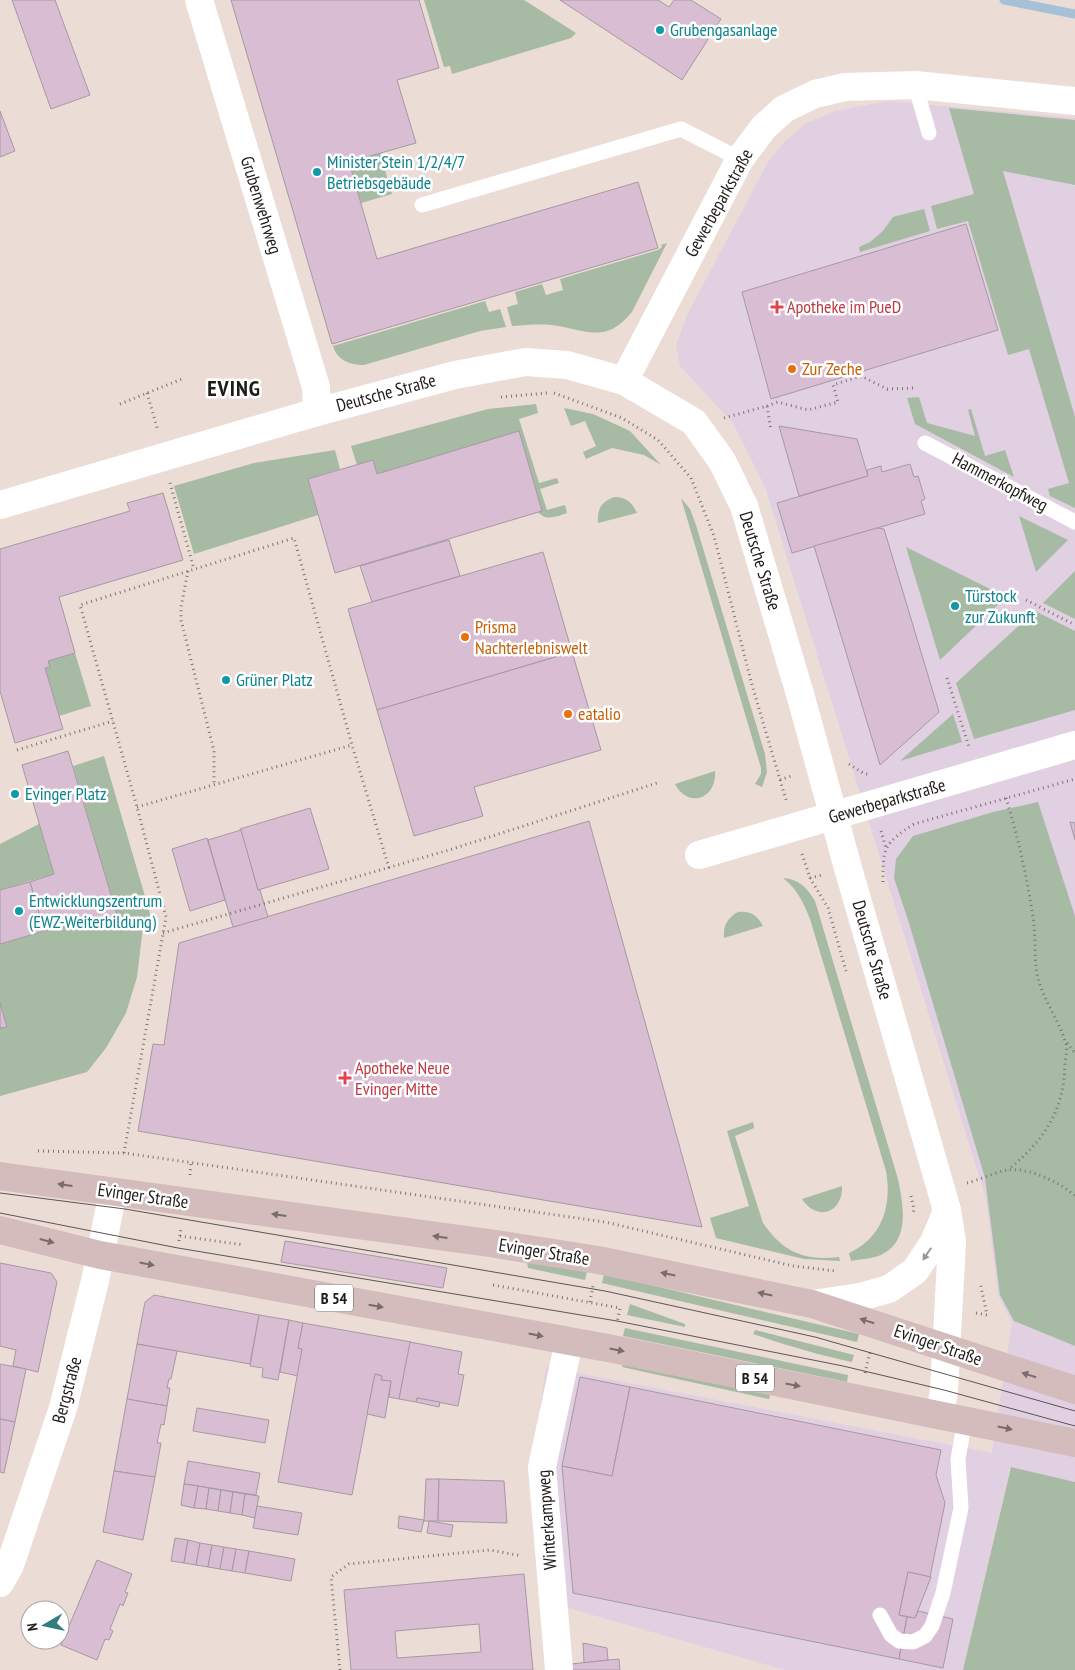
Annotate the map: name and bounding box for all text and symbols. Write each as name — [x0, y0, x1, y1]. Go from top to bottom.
place label: Grubengasanlage — [670, 18, 778, 41]
marker: Grubengasanlage — [654, 24, 666, 36]
street label: Gewerbeparkstraße — [679, 144, 758, 261]
place label: Minister Stein 1/2/4/7 Betriebsgebäude — [327, 150, 465, 194]
street label: Grubenwehrweg — [236, 153, 287, 257]
marker: Minister Stein 1/2/4/7 Betriebsgebäude — [311, 166, 323, 178]
place label: Apotheke im PueD — [787, 295, 901, 318]
marker: Apotheke im PueD — [771, 301, 783, 313]
place label: Zur Zeche — [802, 357, 862, 380]
marker: Zur Zeche — [786, 363, 798, 375]
street label: Deutsche Straße — [333, 368, 438, 417]
district label: EVING — [207, 374, 261, 402]
street label: Hammerkopfweg — [948, 447, 1052, 516]
street label: Deutsche Straße — [735, 509, 786, 613]
place label: Türstock zur Zukunft — [965, 584, 1035, 628]
marker: Türstock zur Zukunft — [949, 600, 961, 612]
place label: Prisma Nachterlebniswelt — [475, 615, 588, 659]
marker: Prisma Nachterlebniswelt — [459, 631, 471, 643]
place label: Grüner Platz — [236, 668, 313, 691]
marker: Grüner Platz — [220, 674, 232, 686]
place label: eatalio — [578, 702, 621, 725]
marker: eatalio — [562, 708, 574, 720]
street label: Gewerbeparkstraße — [826, 773, 948, 828]
place label: Evinger Platz — [25, 782, 106, 805]
marker: Evinger Platz — [9, 788, 21, 800]
place label: Entwicklungszentrum (EWZ-Weiterbildung) — [29, 889, 162, 933]
street label: Deutsche Straße — [847, 898, 898, 1002]
marker: Entwicklungszentrum (EWZ-Weiterbildung) — [13, 905, 25, 917]
place label: Apotheke Neue Evinger Mitte — [355, 1056, 450, 1100]
marker: Apotheke Neue Evinger Mitte — [339, 1072, 351, 1084]
street label: Evinger Straße — [96, 1178, 190, 1213]
one-way arrow — [56, 1181, 72, 1189]
one-way arrow — [271, 1210, 287, 1218]
one-way arrow — [432, 1233, 448, 1241]
street label: Evinger Straße — [497, 1233, 591, 1270]
one-way arrow — [40, 1237, 55, 1245]
one-way arrow — [922, 1247, 931, 1261]
one-way arrow — [140, 1261, 156, 1269]
one-way arrow — [659, 1270, 675, 1278]
road number: B 54 — [315, 1285, 353, 1312]
one-way arrow — [757, 1290, 772, 1298]
one-way arrow — [369, 1302, 385, 1310]
one-way arrow — [859, 1317, 874, 1324]
street label: Evinger Straße — [891, 1319, 985, 1370]
one-way arrow — [528, 1331, 544, 1339]
one-way arrow — [609, 1346, 624, 1354]
street label: Bergstraße — [47, 1354, 86, 1426]
road number: B 54 — [736, 1365, 774, 1392]
one-way arrow — [1021, 1371, 1036, 1379]
one-way arrow — [785, 1382, 801, 1390]
one-way arrow — [998, 1425, 1014, 1433]
street label: Winterkampweg — [532, 1469, 561, 1571]
north arrow — [20, 1600, 70, 1650]
text: N — [23, 1622, 42, 1632]

